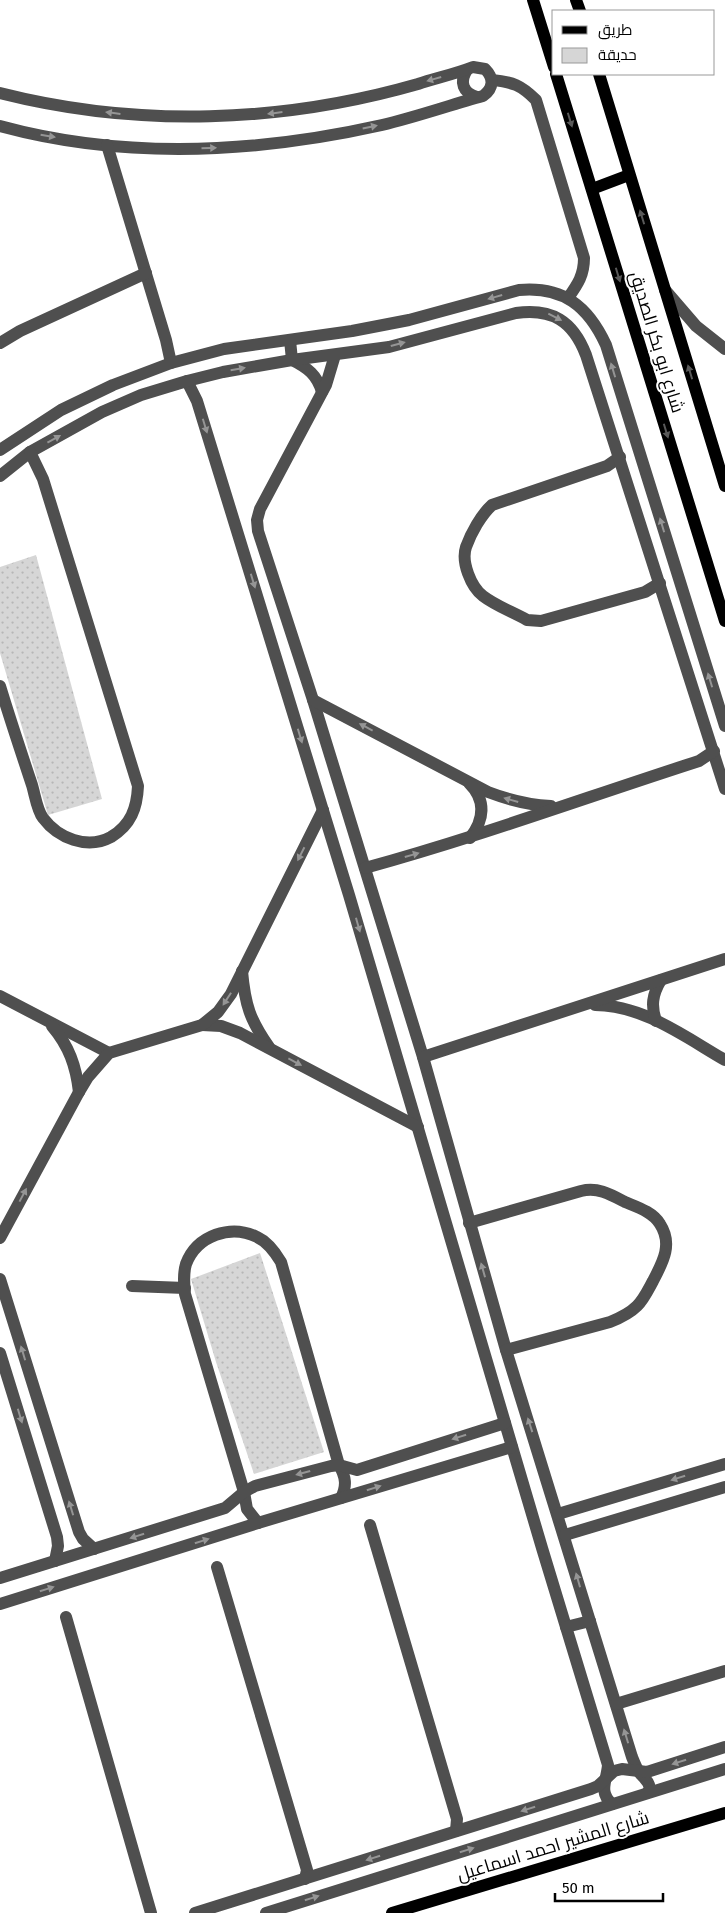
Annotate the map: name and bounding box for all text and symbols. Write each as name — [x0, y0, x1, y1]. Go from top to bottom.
legend — [552, 10, 715, 75]
text: طريق — [598, 21, 632, 40]
text: حديقة — [598, 46, 637, 64]
one-way arrow — [426, 76, 441, 84]
one-way arrow — [105, 109, 121, 117]
one-way arrow — [267, 109, 283, 117]
one-way arrow — [567, 113, 575, 128]
one-way arrow — [363, 123, 378, 131]
one-way arrow — [40, 132, 56, 140]
one-way arrow — [202, 144, 218, 152]
one-way arrow — [637, 209, 645, 224]
one-way arrow — [615, 268, 623, 283]
street label: شارع ابو بكر الصديق — [624, 269, 689, 416]
one-way arrow — [488, 293, 503, 301]
one-way arrow — [548, 313, 562, 321]
one-way arrow — [391, 340, 406, 348]
one-way arrow — [609, 362, 617, 377]
one-way arrow — [230, 365, 246, 373]
one-way arrow — [685, 365, 693, 380]
one-way arrow — [201, 418, 209, 433]
one-way arrow — [663, 423, 671, 438]
one-way arrow — [47, 435, 62, 443]
one-way arrow — [657, 517, 665, 532]
one-way arrow — [249, 574, 257, 589]
one-way arrow — [706, 672, 714, 687]
one-way arrow — [359, 723, 372, 732]
one-way arrow — [297, 729, 305, 744]
one-way arrow — [503, 795, 518, 803]
one-way arrow — [297, 847, 305, 861]
one-way arrow — [404, 851, 420, 859]
one-way arrow — [355, 918, 363, 933]
one-way arrow — [222, 992, 232, 1005]
one-way arrow — [287, 1058, 302, 1066]
one-way arrow — [19, 1188, 27, 1203]
one-way arrow — [478, 1262, 486, 1277]
one-way arrow — [19, 1345, 26, 1360]
one-way arrow — [16, 1409, 24, 1424]
one-way arrow — [526, 1417, 534, 1432]
one-way arrow — [451, 1434, 466, 1442]
one-way arrow — [296, 1470, 311, 1478]
one-way arrow — [671, 1475, 686, 1483]
one-way arrow — [366, 1484, 381, 1492]
one-way arrow — [67, 1500, 75, 1515]
one-way arrow — [129, 1532, 144, 1540]
one-way arrow — [194, 1536, 209, 1544]
one-way arrow — [573, 1573, 581, 1588]
one-way arrow — [39, 1585, 54, 1593]
one-way arrow — [621, 1728, 629, 1743]
one-way arrow — [671, 1759, 686, 1766]
one-way arrow — [520, 1805, 535, 1813]
street label: شارع المشير احمد اسماعيل — [454, 1806, 652, 1887]
one-way arrow — [460, 1845, 475, 1853]
one-way arrow — [365, 1854, 380, 1862]
scale bar — [555, 1870, 662, 1902]
text: 50 m — [562, 1879, 595, 1897]
one-way arrow — [305, 1894, 320, 1902]

